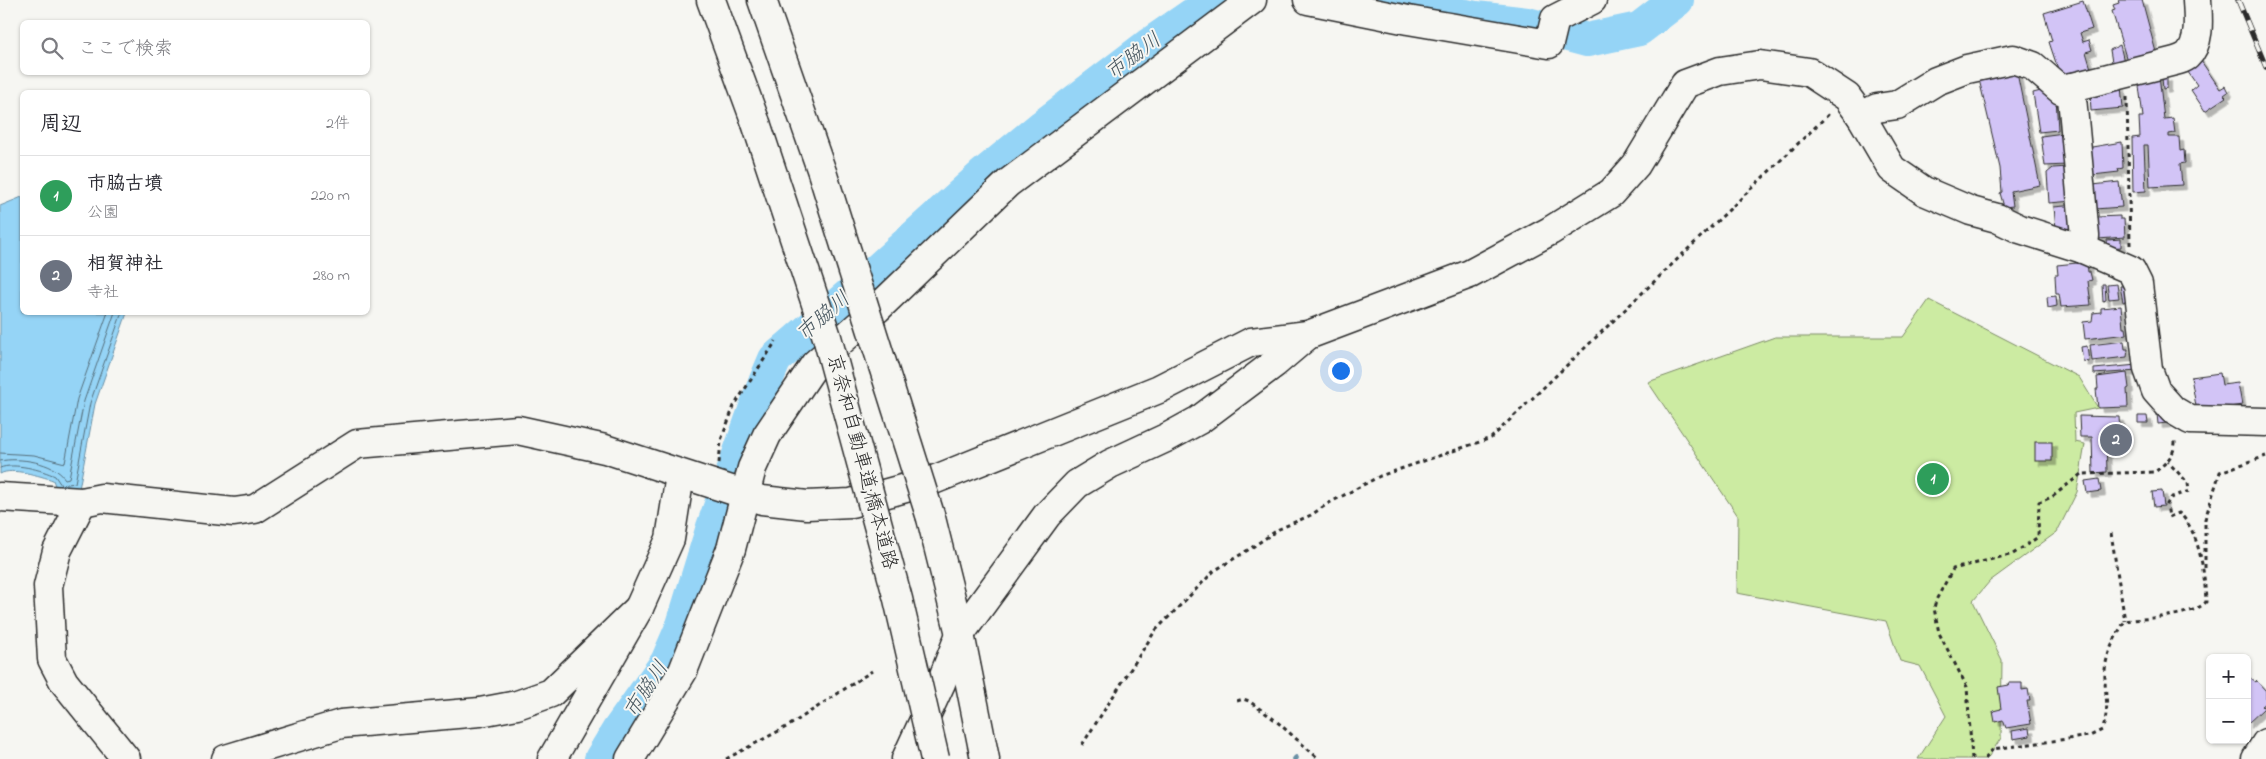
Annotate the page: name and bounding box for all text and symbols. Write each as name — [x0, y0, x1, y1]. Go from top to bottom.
search box — [20, 20, 370, 75]
water label: 市脇川 — [1100, 26, 1168, 88]
icon: search — [38, 34, 66, 62]
text: ここで検索 — [78, 36, 173, 63]
text: 周辺 — [40, 110, 82, 140]
text: 2件 — [326, 112, 350, 136]
text: 市脇古墳 — [87, 171, 163, 198]
text: 1 — [53, 184, 59, 208]
text: 220 m — [311, 184, 350, 208]
text: 公園 — [87, 201, 119, 225]
text: 相賀神社 — [87, 251, 163, 278]
text: 2 — [52, 264, 60, 288]
text: 280 m — [313, 264, 350, 288]
text: 寺社 — [87, 281, 119, 305]
water label: 市脇川 — [790, 285, 858, 349]
street label: 京奈和自動車道;橋本道路 — [818, 351, 904, 573]
your location — [1328, 358, 1354, 384]
pin: 2 — [2100, 421, 2132, 459]
pin: 1 — [1917, 460, 1949, 498]
map controls — [2206, 654, 2251, 744]
button: + — [2206, 654, 2251, 699]
water label: 市脇川 — [617, 655, 677, 725]
button: − — [2206, 699, 2251, 744]

